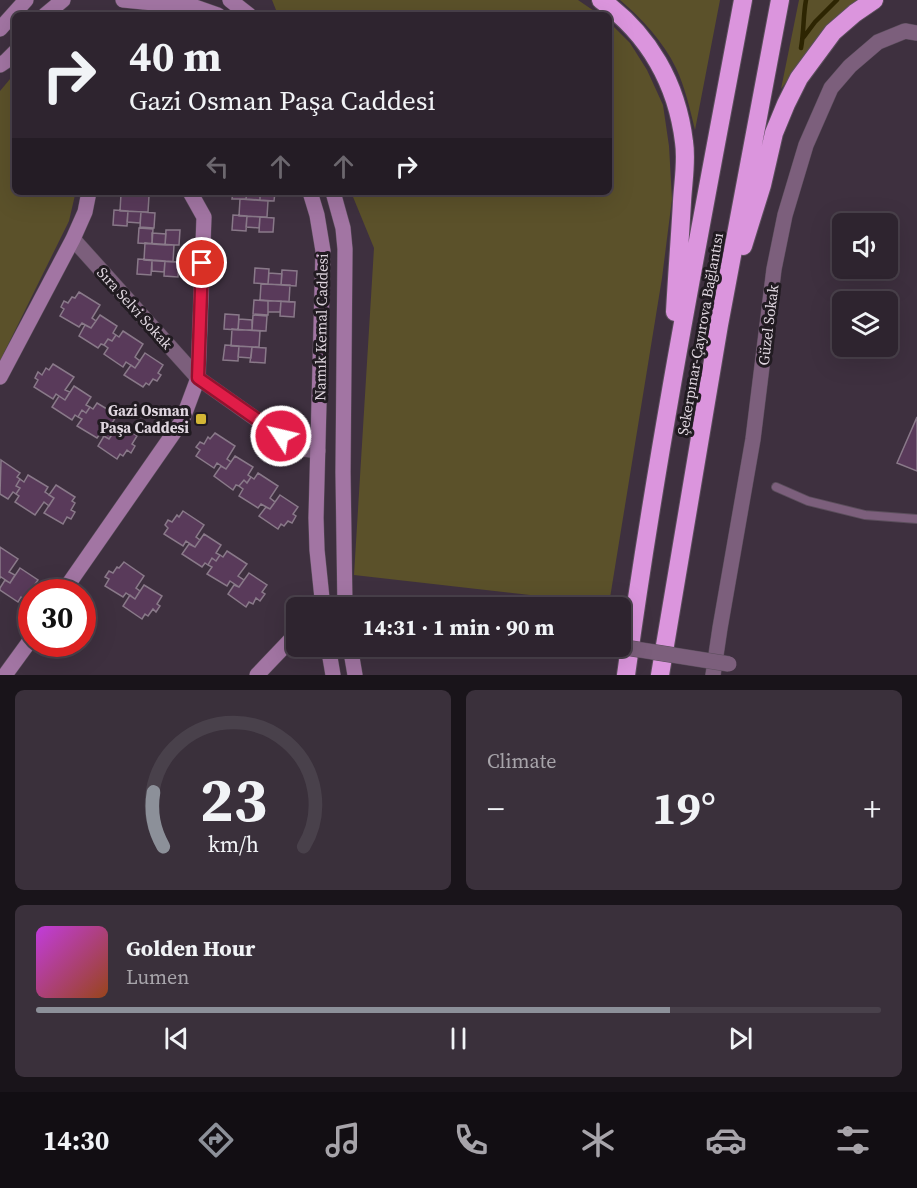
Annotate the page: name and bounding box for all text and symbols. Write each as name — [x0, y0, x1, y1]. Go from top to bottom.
text: 40 m — [129, 27, 222, 85]
icon: right — [30, 36, 108, 114]
text: Gazi Osman Paşa Caddesi — [129, 82, 436, 119]
icon: left — [201, 150, 234, 183]
icon: ahead — [264, 150, 297, 183]
icon: ahead — [327, 150, 360, 183]
icon: right — [390, 150, 423, 183]
map controls — [832, 213, 898, 357]
button: sound — [832, 213, 898, 279]
street label: Şekerpınar-Çayırova Bağlantısı — [672, 231, 728, 437]
pin — [176, 237, 227, 288]
icon: arrive — [185, 246, 218, 279]
street label: Namık Kemal Caddesi — [309, 253, 333, 401]
street label: Sıra Selvi Sokak — [92, 262, 178, 354]
street label: Güzel Sokak — [753, 283, 783, 367]
button: layers — [832, 291, 898, 357]
place label: Gazi Osman Paşa Caddesi — [100, 400, 189, 438]
position arrow — [249, 404, 313, 468]
marker: Gazi Osman Paşa Caddesi — [194, 412, 208, 426]
speed limit sign: 30 — [18, 579, 96, 657]
text: 14:31 · 1 min · 90 m — [363, 612, 554, 642]
text: Climate — [487, 747, 556, 775]
text: 23 — [199, 756, 267, 842]
text: 19° — [652, 777, 716, 839]
text: − — [487, 786, 505, 831]
text: + — [863, 786, 881, 831]
text: km/h — [207, 830, 259, 859]
text: Golden Hour — [126, 933, 255, 963]
text: Lumen — [126, 963, 189, 991]
icon: previous — [160, 1022, 193, 1055]
icon: pause — [442, 1022, 475, 1055]
icon: next — [724, 1022, 757, 1055]
icon: directions — [195, 1119, 237, 1161]
icon: music — [322, 1119, 364, 1161]
icon: phone — [450, 1119, 492, 1161]
icon: climate — [577, 1119, 619, 1161]
icon: car — [705, 1119, 747, 1161]
icon: filters — [832, 1119, 874, 1161]
text: 14:30 — [43, 1122, 109, 1159]

